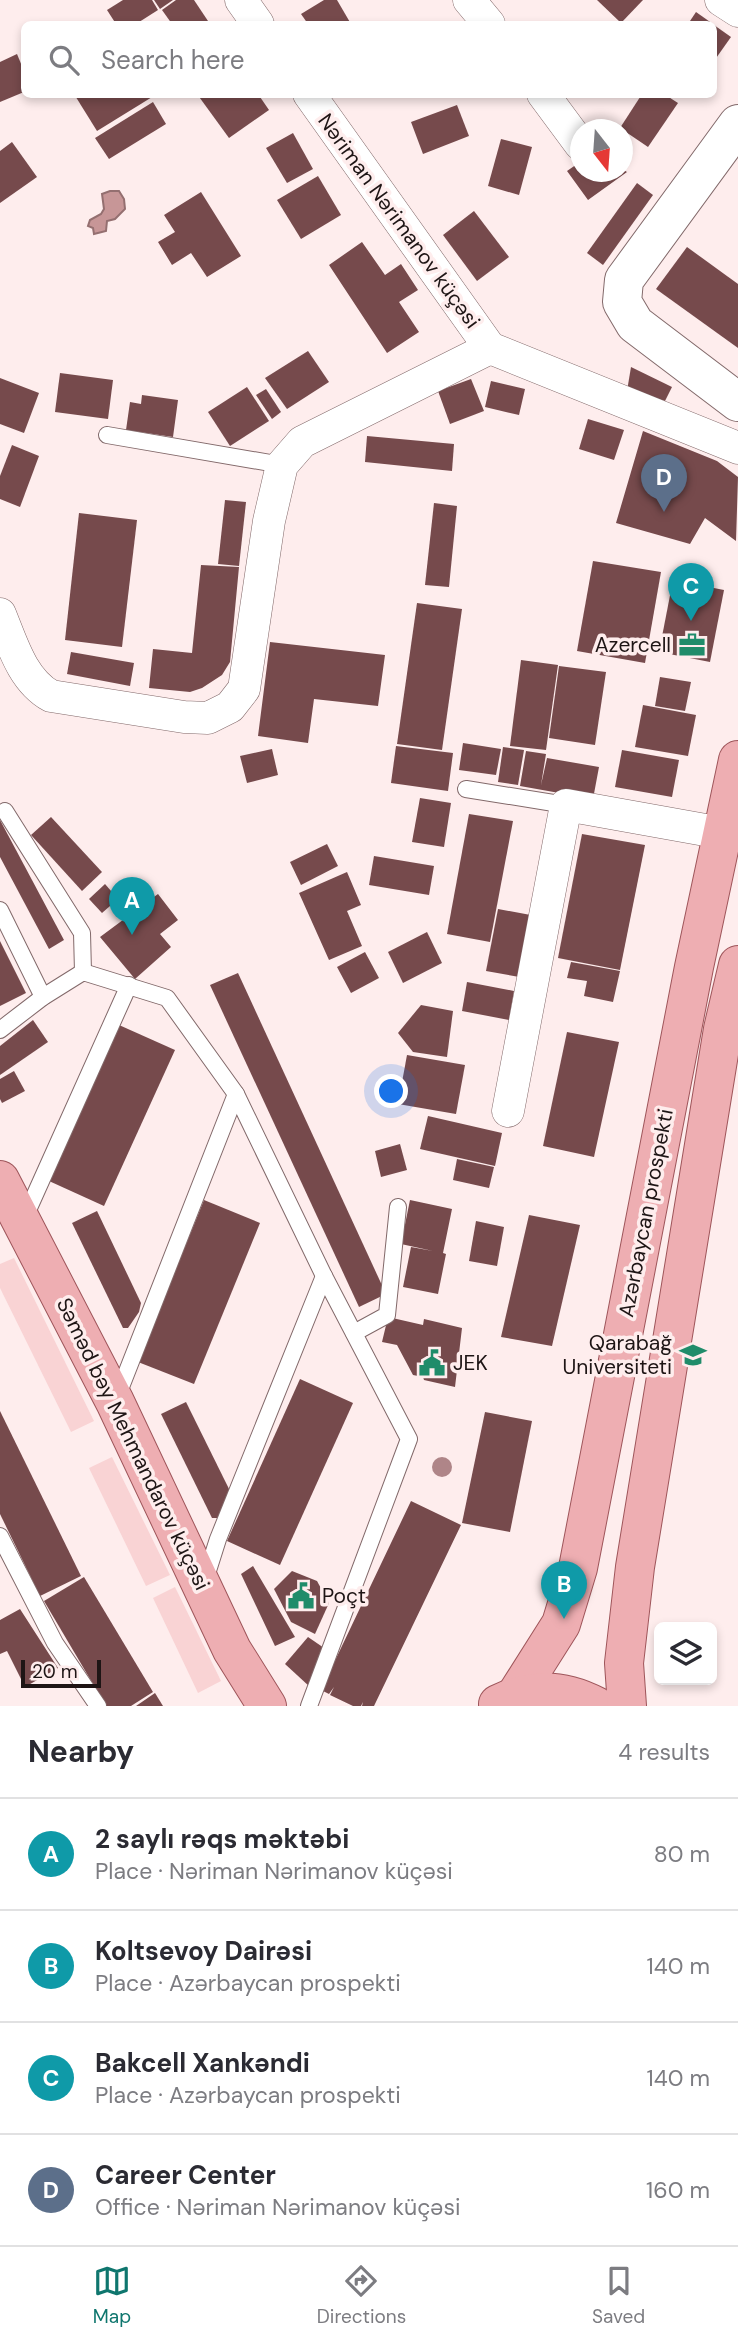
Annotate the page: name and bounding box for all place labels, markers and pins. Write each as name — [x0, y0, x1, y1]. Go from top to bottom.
pin: D — [641, 454, 687, 512]
pin: C — [668, 563, 714, 621]
office icon: Azercell — [677, 630, 707, 660]
place label: Azercell — [595, 631, 671, 659]
pin: A — [109, 877, 155, 935]
place label: Qarabağ Universiteti — [563, 1329, 672, 1381]
school or university icon: Qarabağ Universiteti — [678, 1340, 708, 1370]
public building icon: JEK — [417, 1348, 447, 1378]
place label: JEK — [453, 1349, 488, 1377]
pin: B — [541, 1561, 587, 1619]
public building icon: Poçt — [286, 1581, 316, 1611]
place label: Poçt — [322, 1582, 366, 1610]

